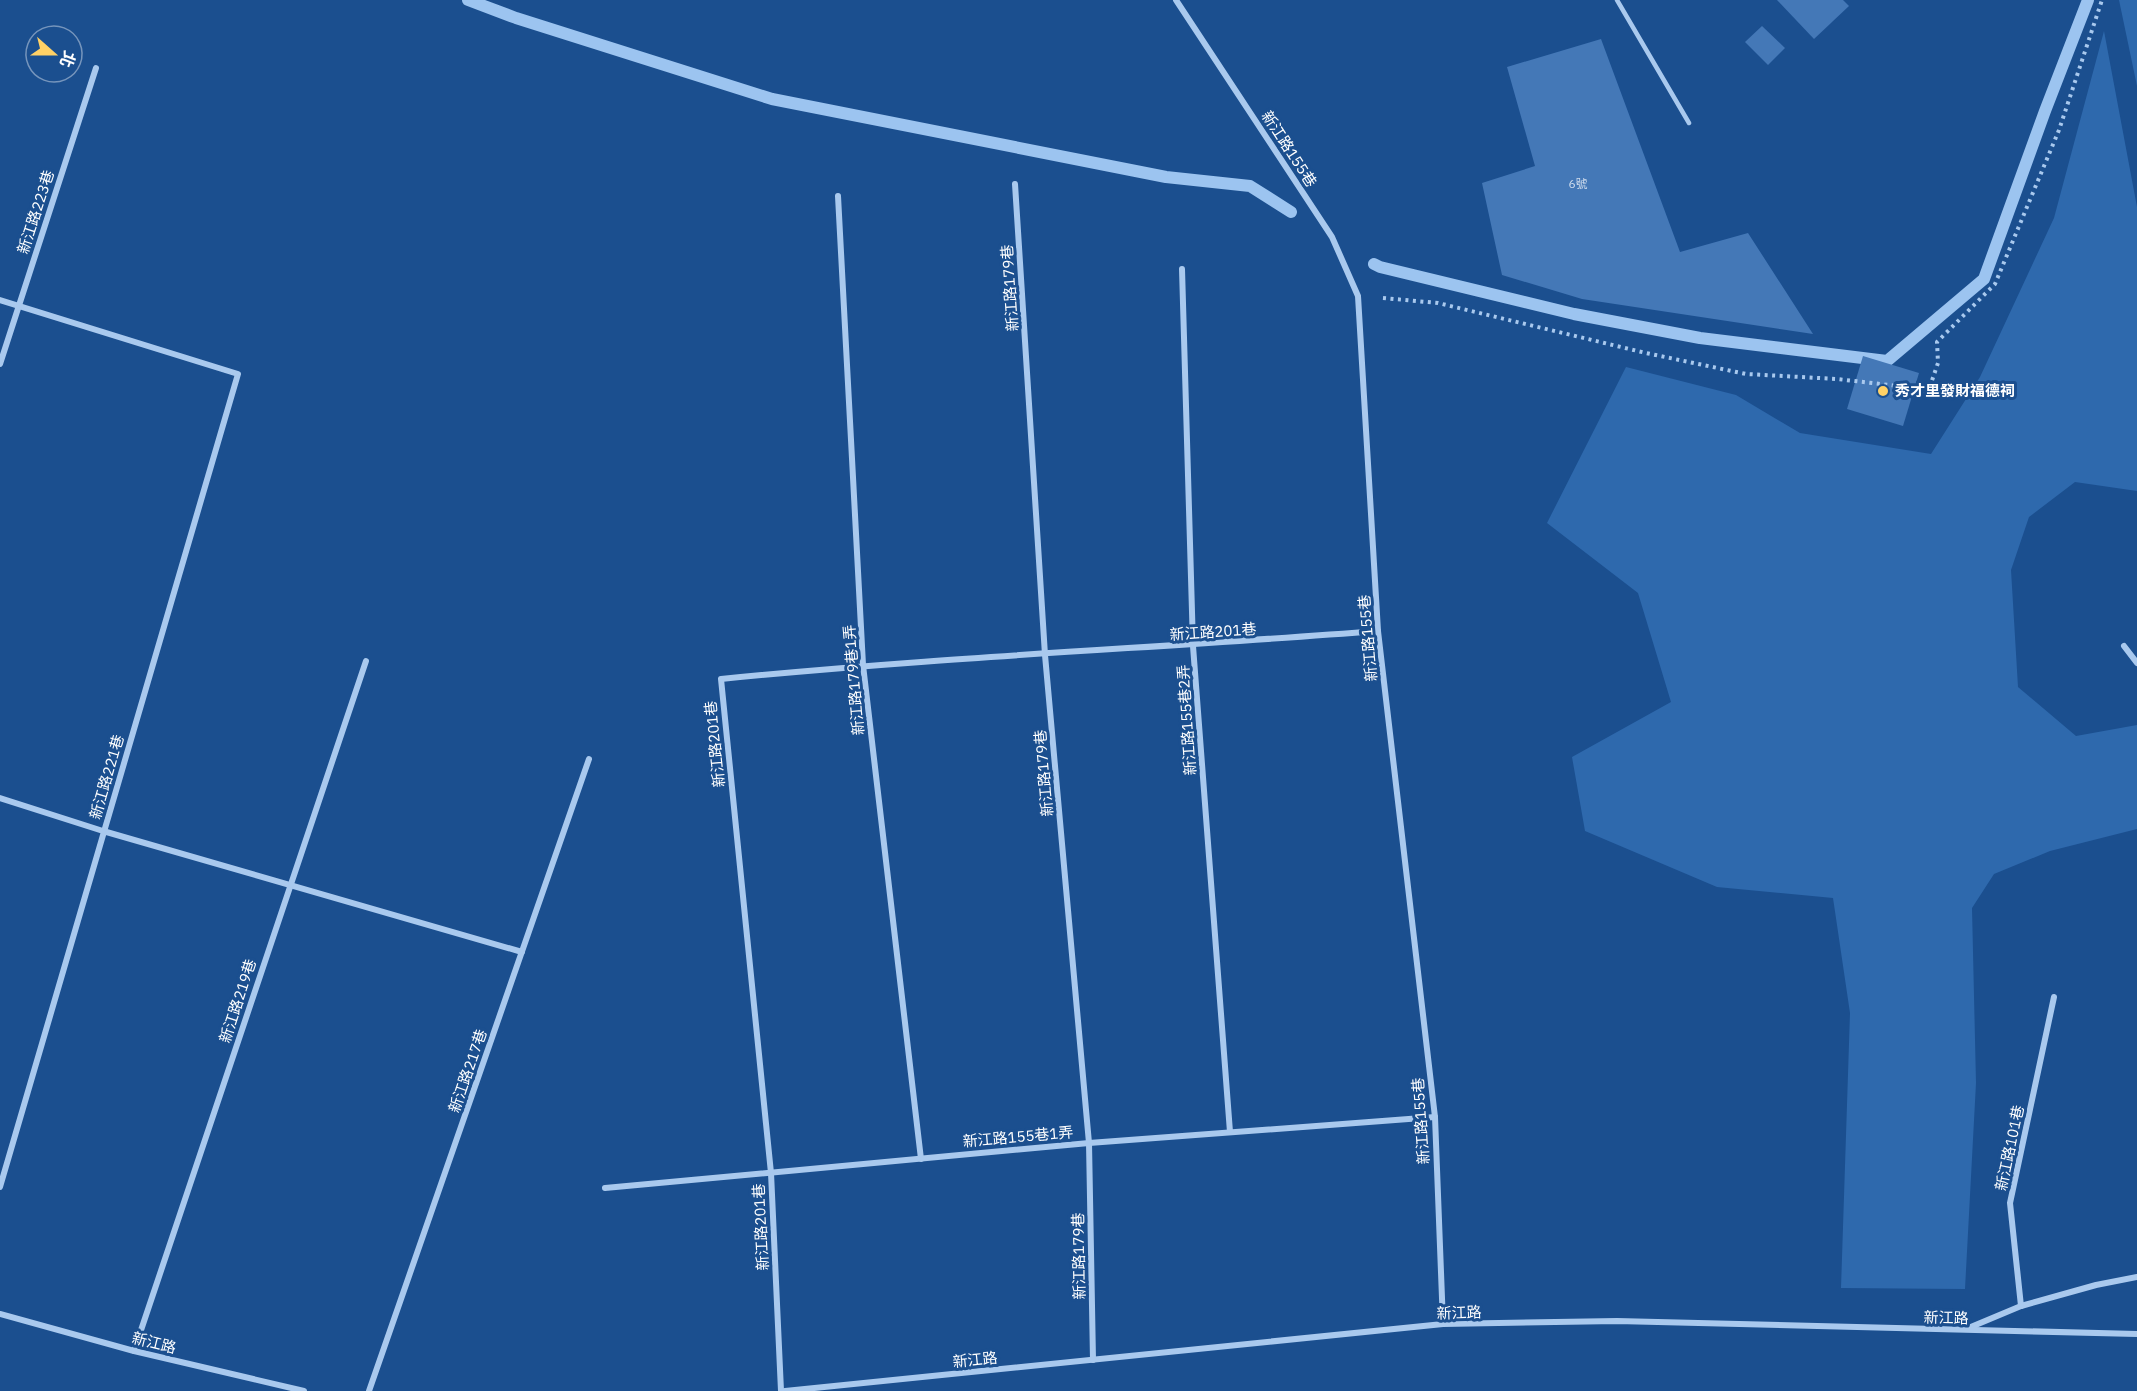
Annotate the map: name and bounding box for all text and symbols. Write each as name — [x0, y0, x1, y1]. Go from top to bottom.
north arrow — [24, 24, 84, 84]
text: 北 — [56, 48, 80, 70]
street label: 新江路155巷 — [1258, 107, 1321, 190]
street label: 新江路223巷 — [13, 168, 58, 256]
house number: 6號 — [1568, 176, 1588, 191]
street label: 新江路179巷 — [997, 244, 1022, 332]
place label: 秀才里發財福德祠 — [1895, 381, 2015, 400]
marker: 秀才里發財福德祠 — [1876, 384, 1890, 398]
street label: 新江路155巷 — [1354, 594, 1381, 682]
street label: 新江路201巷 — [1169, 619, 1257, 644]
street label: 新江路179巷1弄 — [839, 624, 868, 736]
street label: 新江路155巷2弄 — [1173, 664, 1200, 776]
street label: 新江路201巷 — [701, 700, 728, 788]
street label: 新江路179巷 — [1030, 729, 1057, 817]
street label: 新江路221巷 — [85, 732, 128, 821]
street label: 新江路219巷 — [215, 957, 260, 1045]
street label: 新江路217巷 — [444, 1027, 491, 1115]
street label: 新江路155巷 — [1408, 1077, 1433, 1165]
street label: 新江路101巷 — [1991, 1103, 2028, 1192]
street label: 新江路155巷1弄 — [962, 1122, 1074, 1151]
street label: 新江路201巷 — [749, 1183, 772, 1271]
street label: 新江路179巷 — [1068, 1212, 1089, 1300]
street label: 新江路 — [1436, 1302, 1482, 1323]
street label: 新江路 — [1923, 1308, 1969, 1327]
street label: 新江路 — [130, 1328, 178, 1357]
street label: 新江路 — [952, 1348, 998, 1371]

